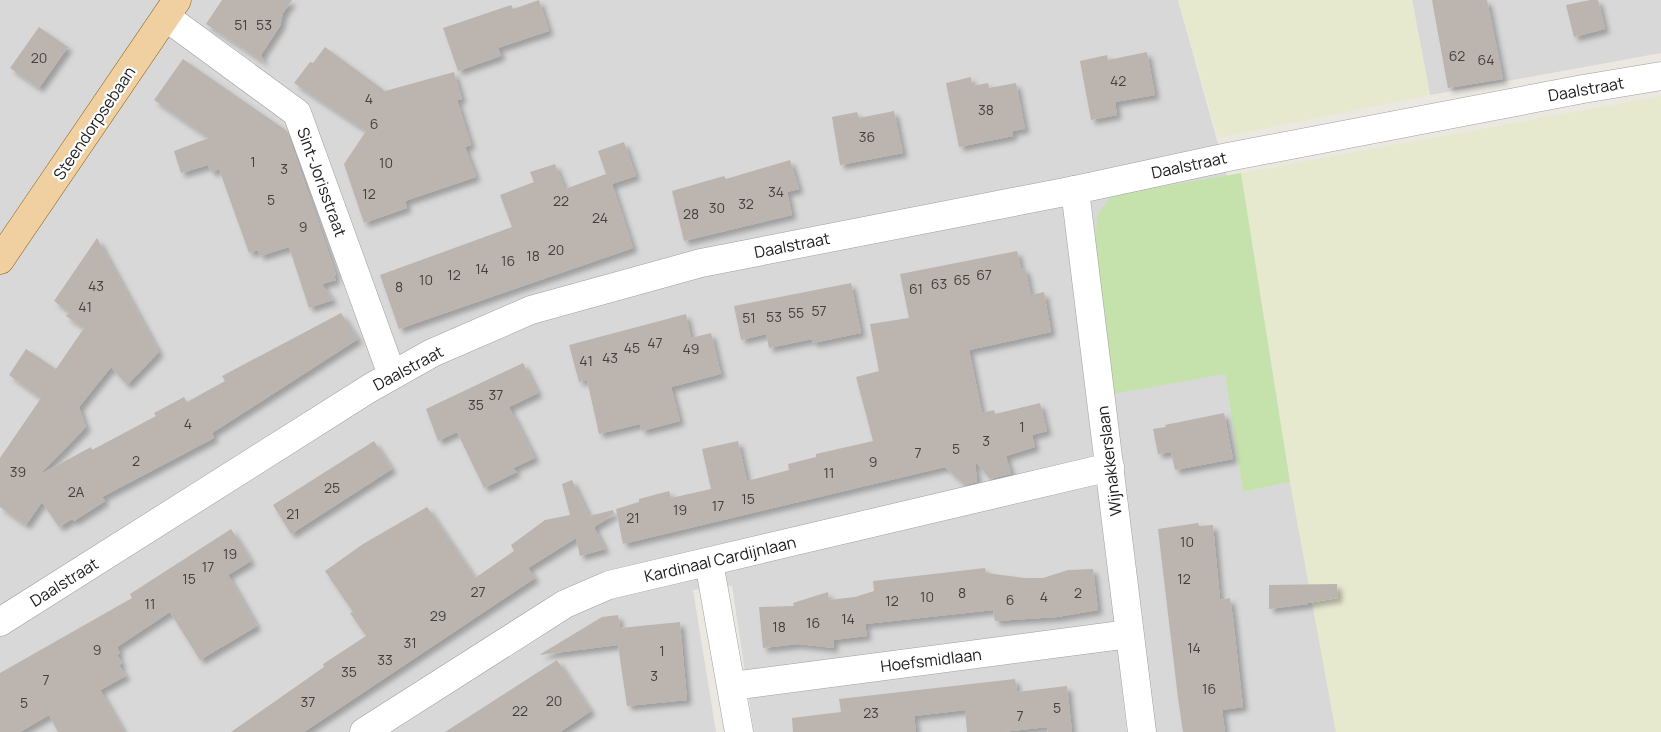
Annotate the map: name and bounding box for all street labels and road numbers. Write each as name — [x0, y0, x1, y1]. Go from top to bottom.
street label: Steendorpsebaan — [48, 62, 140, 184]
street label: Daalstraat — [1546, 72, 1626, 106]
street label: Sint-Jorisstraat — [292, 124, 352, 240]
street label: Daalstraat — [1149, 146, 1229, 184]
street label: Daalstraat — [752, 227, 832, 263]
street label: Daalstraat — [369, 340, 447, 396]
street label: Wijnakkerslaan — [1091, 405, 1127, 517]
street label: Kardinaal Cardijnlaan — [642, 531, 798, 587]
street label: Daalstraat — [26, 552, 102, 612]
street label: Hoefsmidlaan — [879, 643, 983, 677]

